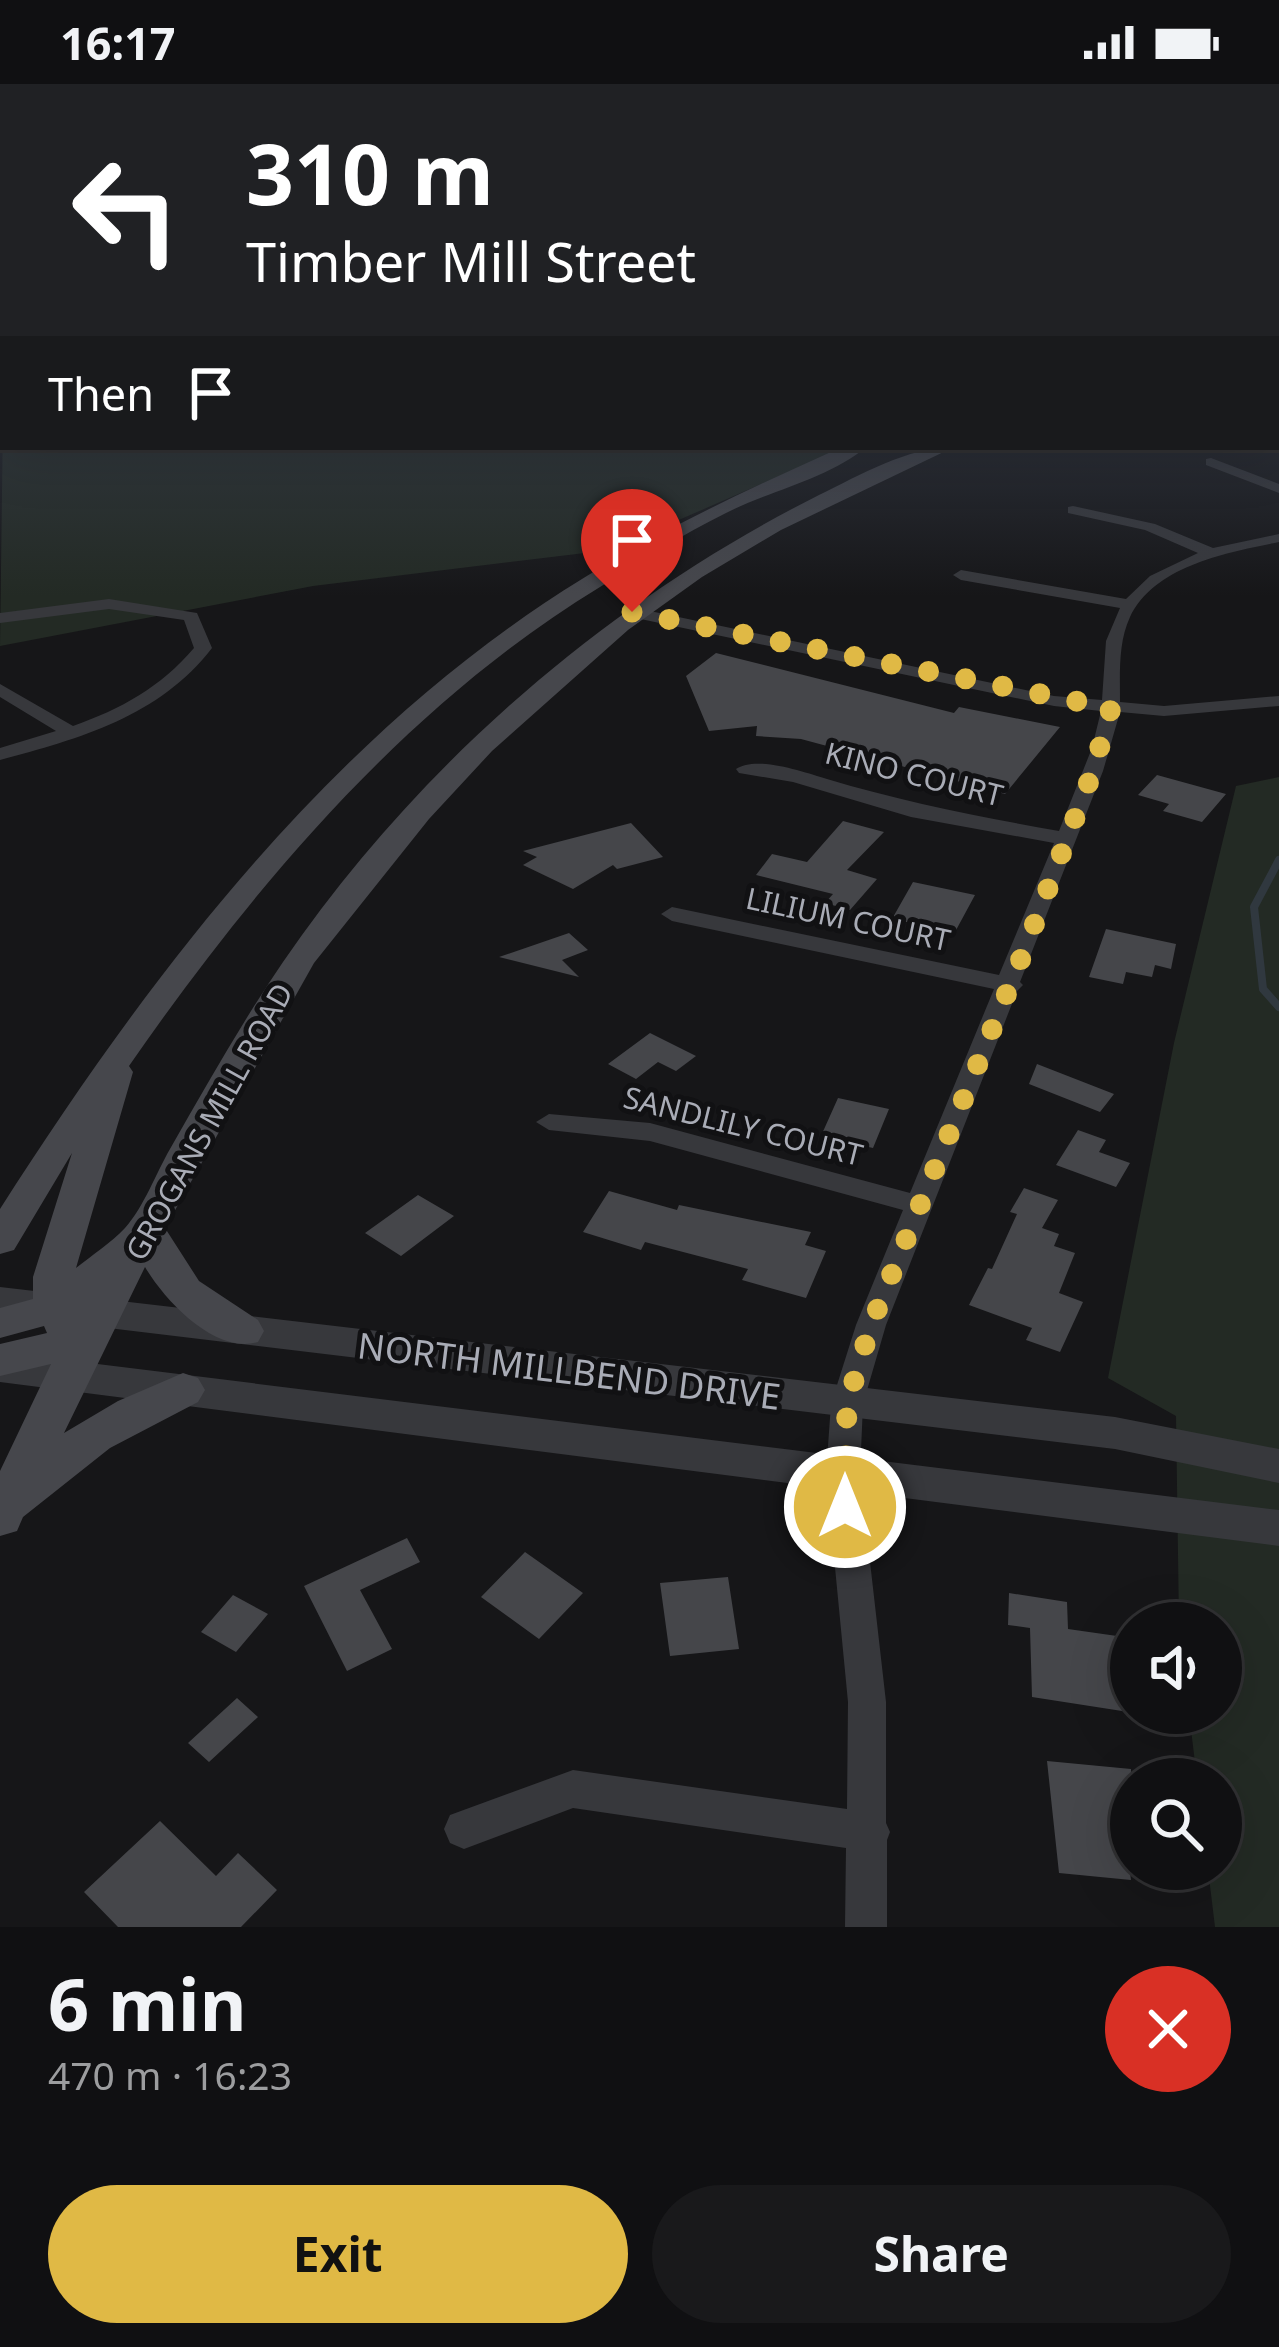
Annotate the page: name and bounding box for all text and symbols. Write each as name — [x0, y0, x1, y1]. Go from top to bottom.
text: 16:17 — [60, 12, 176, 73]
text: 310 m — [246, 115, 494, 230]
icon: left — [48, 132, 204, 288]
text: Timber Mill Street — [246, 224, 696, 298]
icon: arrive — [178, 360, 244, 426]
text: Then — [48, 363, 154, 424]
pin — [581, 489, 683, 612]
icon: arrive — [599, 507, 665, 573]
street label: KINO COURT — [821, 732, 1008, 816]
street label: LILIUM COURT — [742, 877, 955, 960]
street label: GROGANS MILL ROAD — [115, 975, 302, 1267]
street label: SANDLILY COURT — [620, 1076, 867, 1175]
street label: NORTH MILLBEND DRIVE — [355, 1320, 783, 1421]
position arrow — [782, 1444, 908, 1570]
map controls — [1110, 1602, 1242, 1890]
button: sound — [1110, 1602, 1242, 1734]
button: search — [1110, 1758, 1242, 1890]
text: 6 min — [48, 1954, 246, 2052]
button: close — [1105, 1966, 1231, 2092]
text: 470 m · 16:23 — [48, 2048, 292, 2101]
button: Exit — [48, 2185, 628, 2323]
button: Share — [652, 2185, 1231, 2323]

